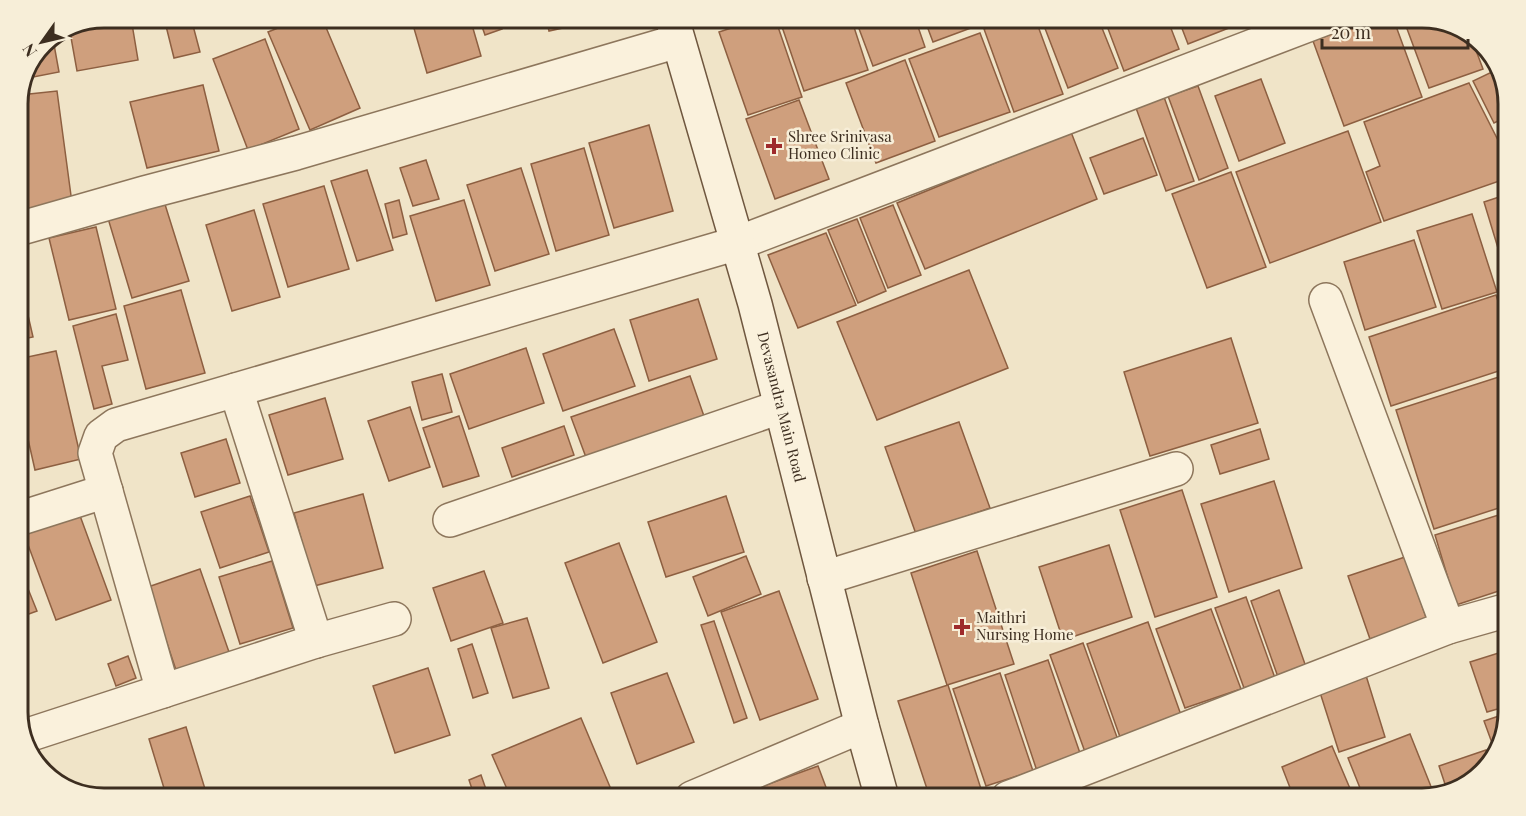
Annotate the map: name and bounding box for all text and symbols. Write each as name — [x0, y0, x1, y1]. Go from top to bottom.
north arrow — [12, 12, 72, 72]
scale bar — [1322, 12, 1468, 50]
text: 20 m — [1331, 20, 1371, 44]
text: N — [17, 40, 41, 61]
place label: Shree Srinivasa Homeo Clinic — [788, 126, 892, 163]
marker: Shree Srinivasa Homeo Clinic — [765, 137, 783, 155]
street label: Devasandra Main Road — [753, 329, 811, 484]
place label: Maithri Nursing Home — [976, 607, 1074, 644]
marker: Maithri Nursing Home — [953, 618, 971, 636]

